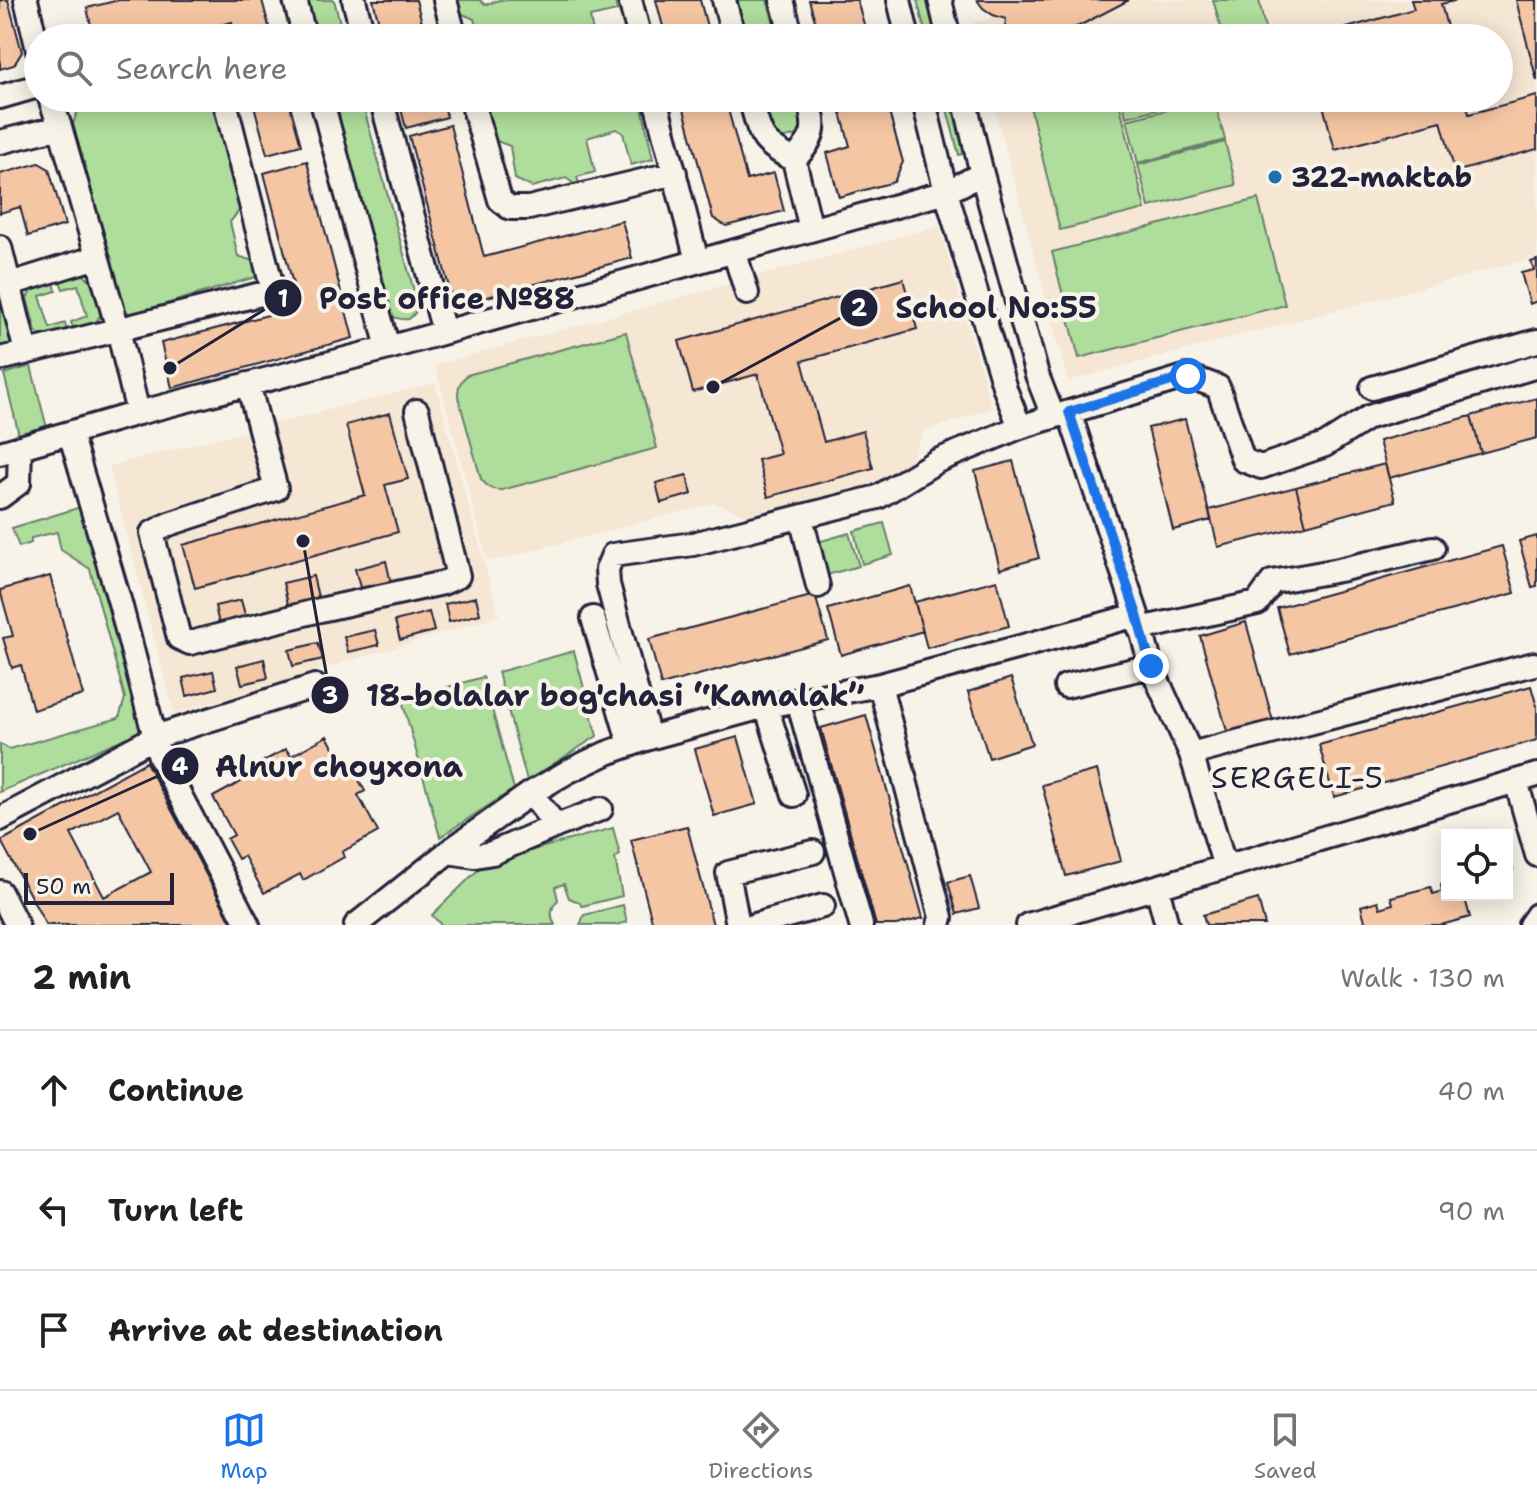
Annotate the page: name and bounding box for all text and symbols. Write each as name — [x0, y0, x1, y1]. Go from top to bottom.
search box — [24, 24, 1513, 112]
icon: search — [52, 46, 96, 90]
text: Search here — [116, 48, 287, 89]
place label: 322-maktab — [1291, 158, 1472, 196]
marker: 322-maktab — [1266, 168, 1284, 186]
callout: Post office №88 — [263, 271, 591, 325]
text: Post office №88 — [319, 278, 575, 319]
callout: School No:55 — [839, 281, 1113, 335]
text: 1 — [278, 283, 288, 315]
text: School No:55 — [895, 287, 1097, 328]
text: 2 — [851, 292, 868, 324]
route start — [1170, 358, 1206, 394]
route end — [1133, 648, 1169, 684]
callout: 18-bolalar bog'chasi “Kamalak” — [310, 668, 880, 722]
text: 18-bolalar bog'chasi “Kamalak” — [366, 675, 864, 716]
text: 3 — [322, 680, 338, 712]
callout: Alnur choyxona — [160, 739, 479, 793]
text: Alnur choyxona — [215, 746, 463, 787]
text: 4 — [172, 751, 189, 783]
district label: SERGELI-5 — [1211, 757, 1385, 798]
map controls — [1441, 829, 1513, 901]
button: locate — [1441, 829, 1513, 901]
scale bar — [24, 869, 174, 905]
text: 50 m — [36, 872, 91, 901]
text: 2 min — [32, 954, 131, 1000]
text: Walk · 130 m — [1340, 960, 1505, 995]
icon: ahead — [32, 1068, 76, 1112]
text: Continue — [108, 1070, 244, 1111]
text: 40 m — [1438, 1073, 1505, 1108]
icon: left — [32, 1188, 76, 1232]
text: Turn left — [108, 1190, 243, 1231]
text: 90 m — [1438, 1193, 1505, 1228]
icon: arrive — [32, 1308, 76, 1352]
text: Arrive at destination — [108, 1310, 443, 1351]
tab: Map — [220, 1408, 268, 1485]
tab: Directions — [708, 1408, 813, 1485]
tab: Saved — [1254, 1408, 1317, 1485]

